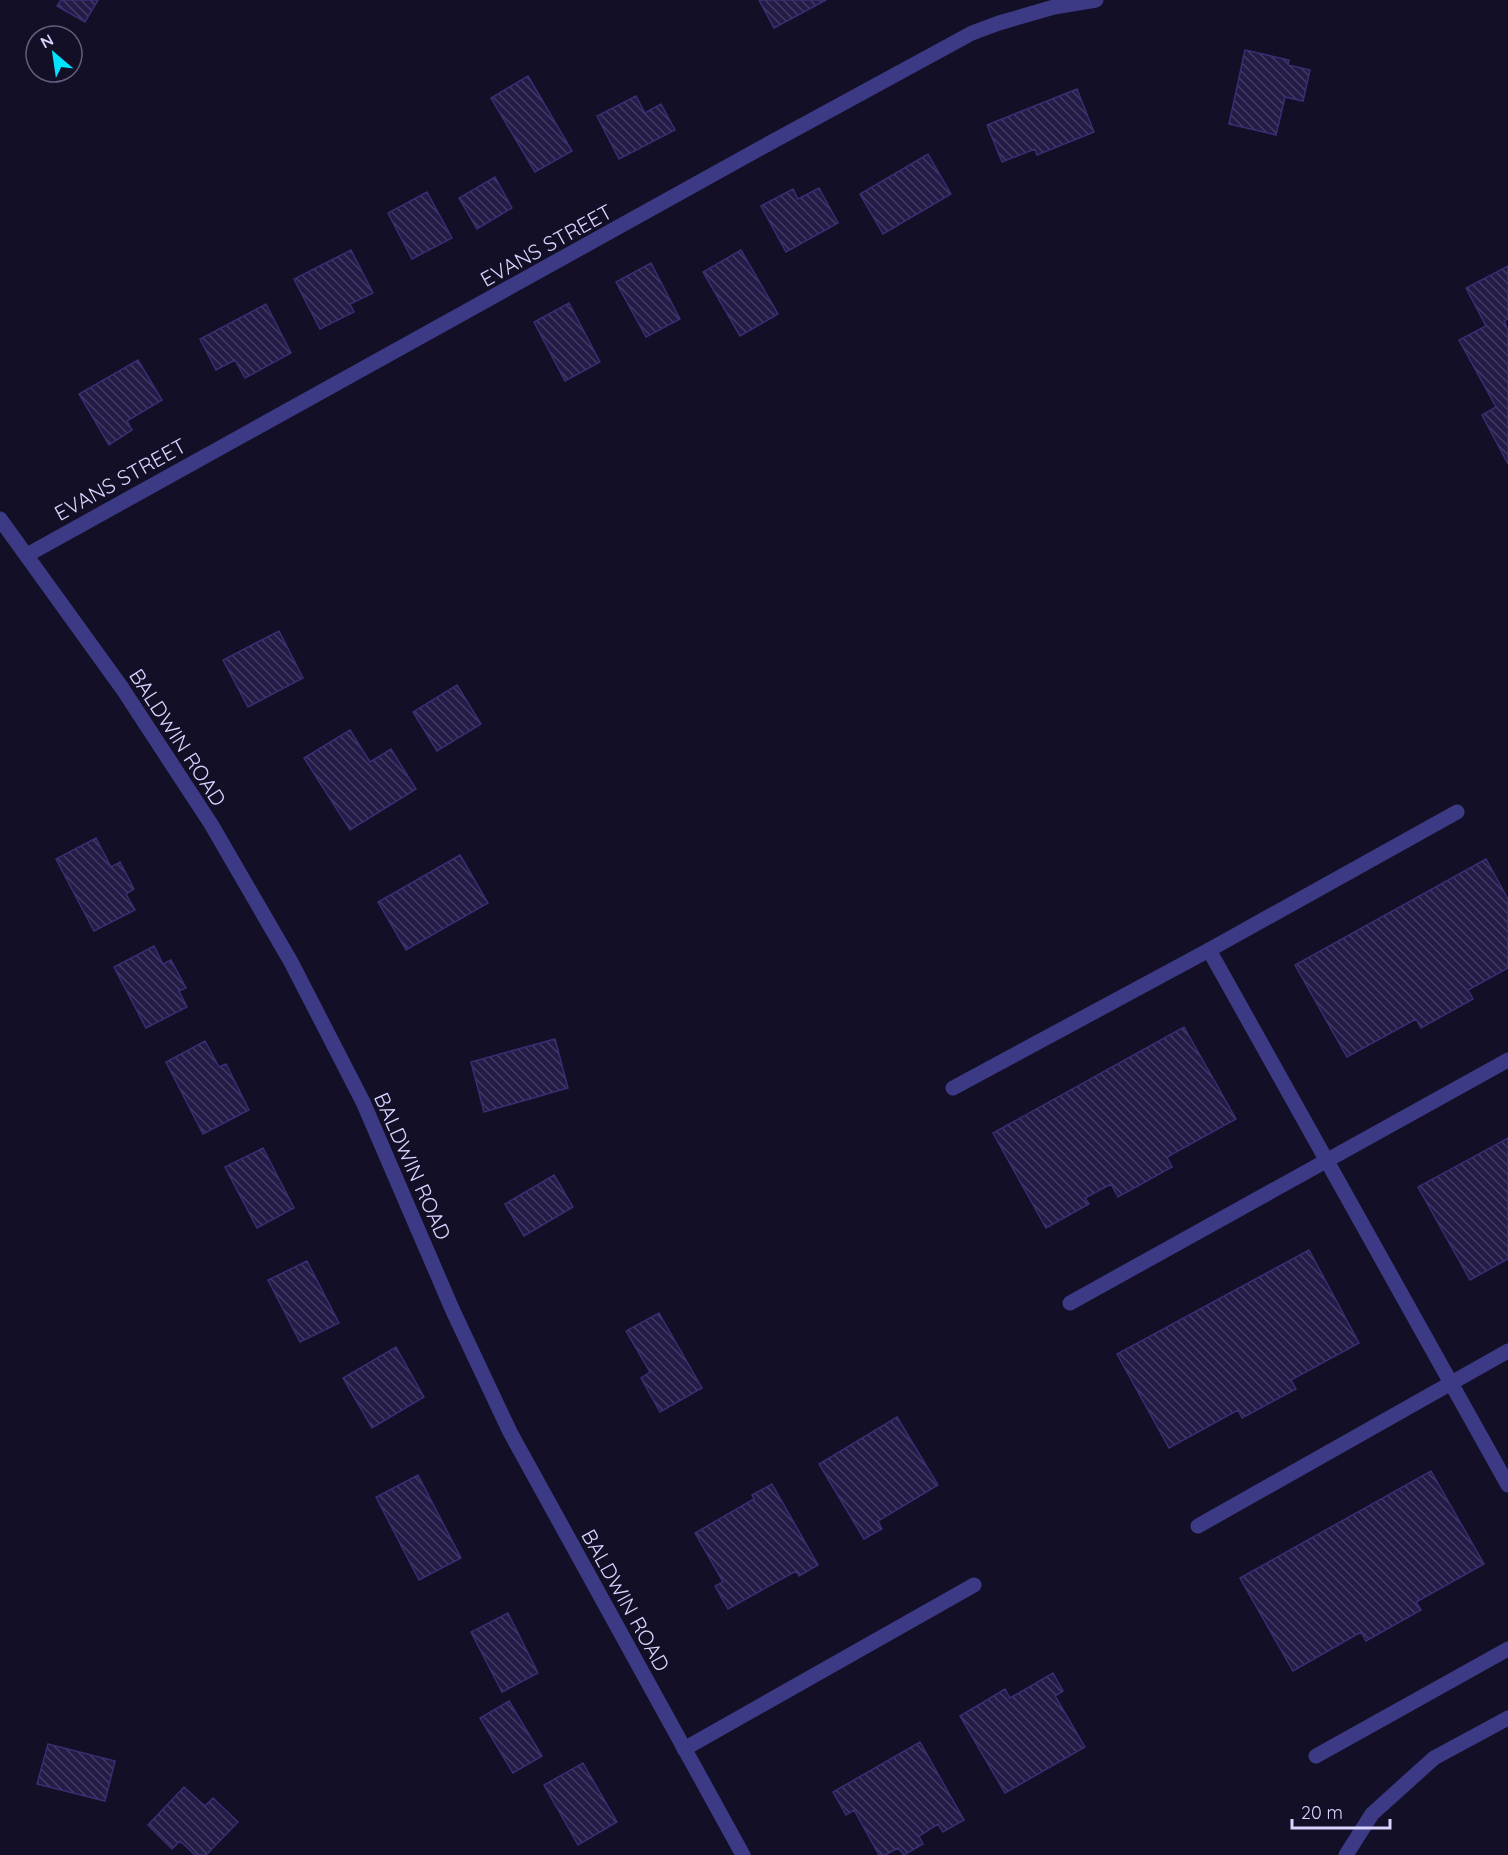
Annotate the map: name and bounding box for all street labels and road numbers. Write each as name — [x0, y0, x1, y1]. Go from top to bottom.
street label: EVANS STREET — [476, 198, 616, 292]
street label: EVANS STREET — [50, 432, 190, 526]
street label: BALDWIN ROAD — [124, 663, 232, 811]
street label: BALDWIN ROAD — [369, 1088, 457, 1244]
street label: BALDWIN ROAD — [576, 1524, 676, 1676]

